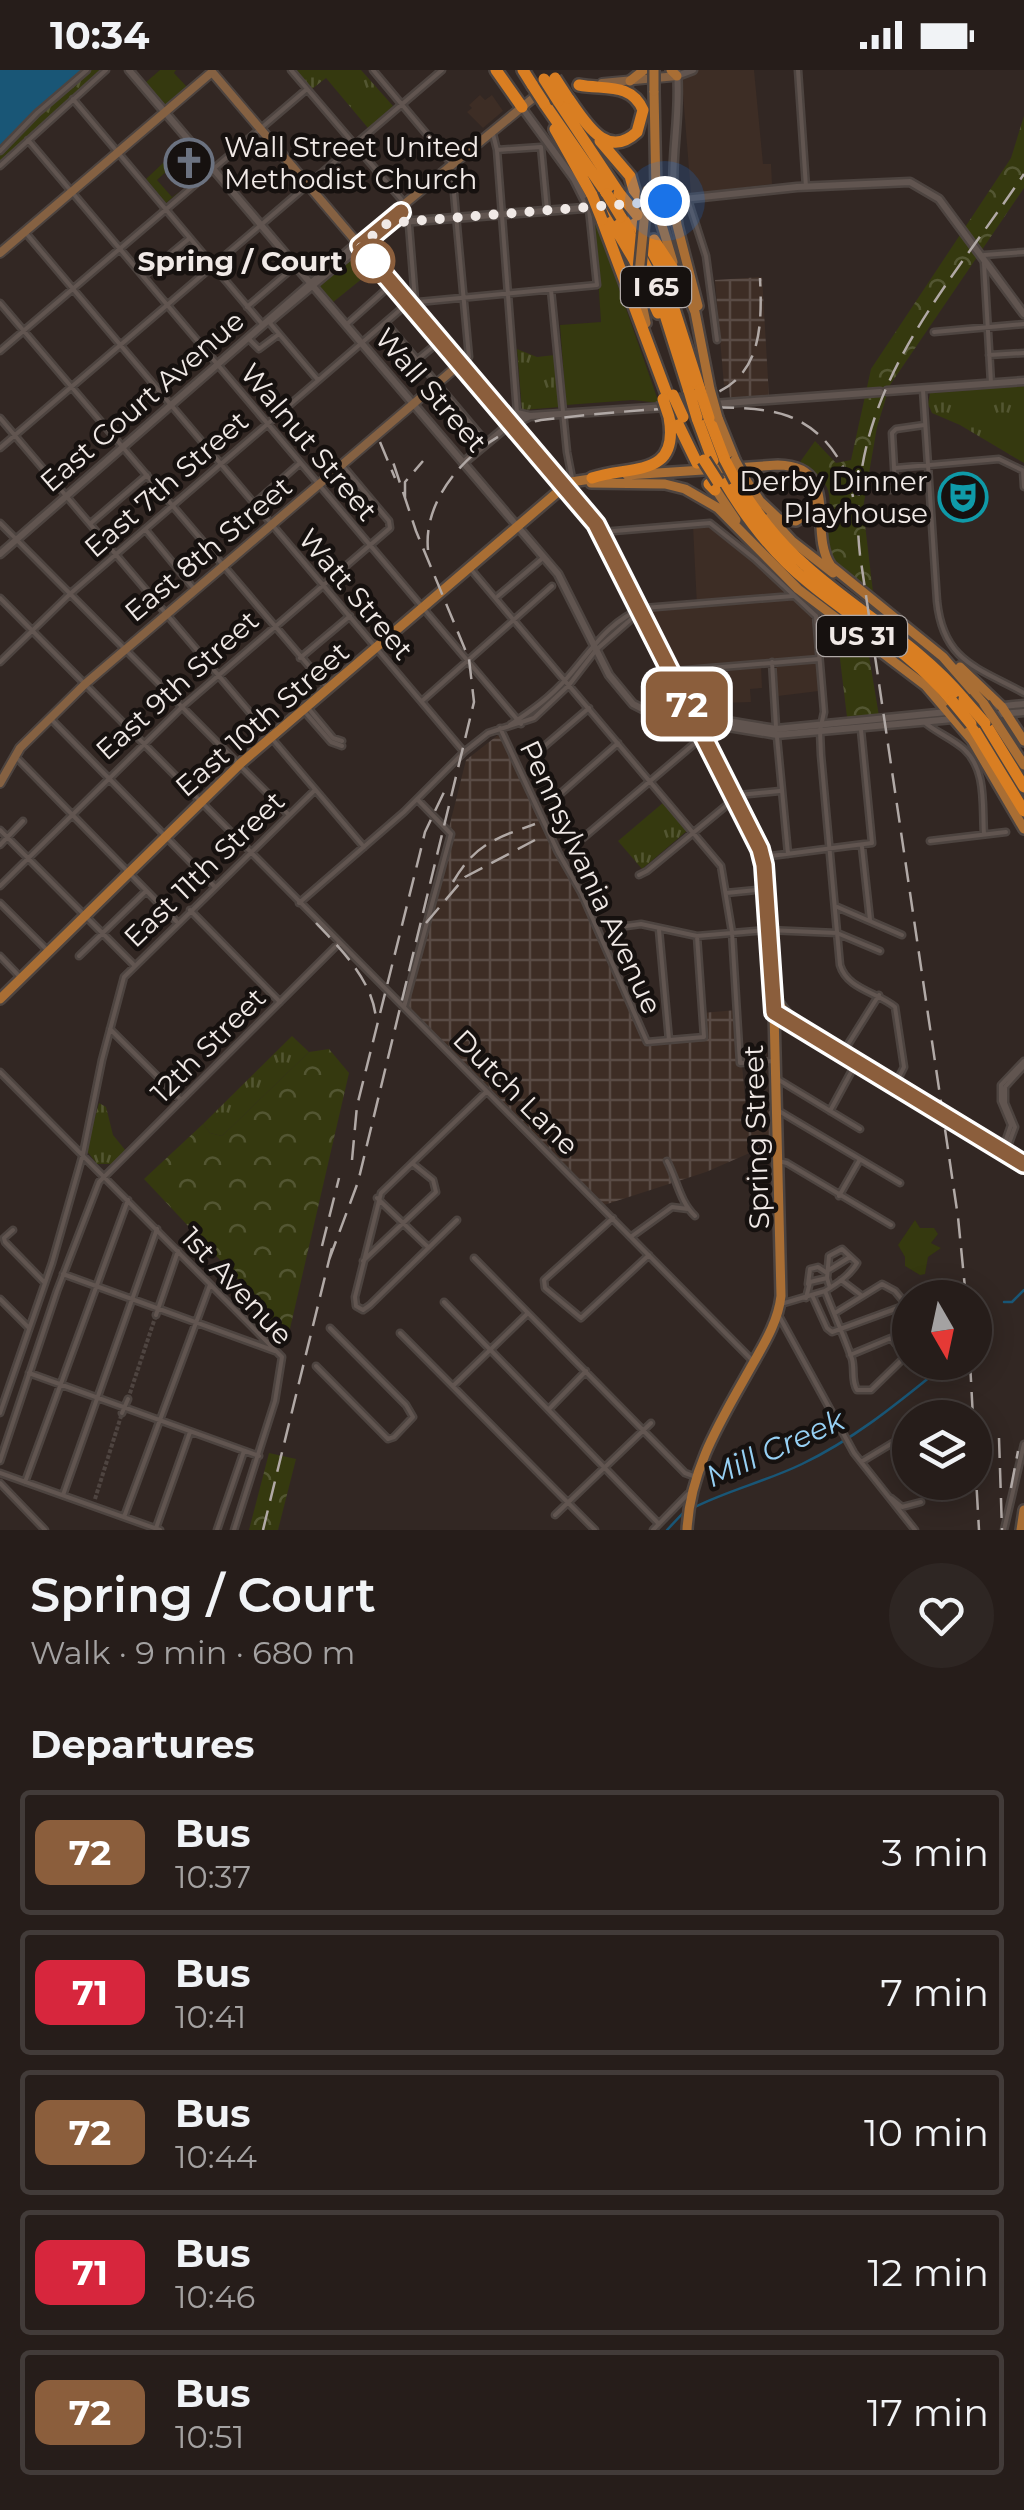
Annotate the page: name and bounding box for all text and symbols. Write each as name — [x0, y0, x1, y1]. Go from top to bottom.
text: 10:34 — [50, 12, 149, 59]
place label: Wall Street United Methodist Church — [224, 130, 480, 196]
church icon: Wall Street United Methodist Church — [163, 137, 215, 189]
your location — [640, 176, 690, 226]
marker: Spring / Court — [352, 240, 394, 282]
place label: Spring / Court — [138, 244, 343, 278]
road number: I 65 — [621, 267, 691, 307]
street label: East Court Avenue — [33, 303, 251, 499]
street label: Wall Street — [368, 321, 494, 459]
street label: Walnut Street — [233, 356, 385, 528]
street label: East 7th Street — [77, 404, 255, 564]
place label: Derby Dinner Playhouse — [739, 464, 928, 530]
street label: East 8th Street — [118, 469, 298, 629]
theatre icon: Derby Dinner Playhouse — [937, 471, 989, 523]
street label: Watt Street — [291, 522, 421, 666]
street label: East 9th Street — [89, 603, 265, 767]
road number: US 31 — [817, 616, 907, 656]
street label: East 10th Street — [168, 634, 356, 804]
line badge: 72 — [642, 672, 732, 736]
text: 72 — [666, 683, 708, 726]
street label: Pennsylvania Avenue — [513, 735, 669, 1019]
street label: East 11th Street — [117, 784, 291, 954]
street label: 12th Street — [144, 981, 272, 1109]
street label: Dutch Lane — [446, 1022, 586, 1162]
street label: Spring Street — [736, 1044, 776, 1230]
street label: 1st Avenue — [174, 1220, 300, 1352]
north arrow — [892, 1280, 992, 1380]
map controls — [892, 1280, 992, 1500]
button: layers — [892, 1400, 992, 1500]
water label: Mill Creek — [700, 1401, 851, 1495]
button: heart — [889, 1563, 994, 1668]
text: Spring / Court — [30, 1566, 376, 1624]
text: Walk · 9 min · 680 m — [30, 1633, 356, 1672]
text: Departures — [30, 1721, 254, 1768]
text: Bus — [175, 1810, 250, 1857]
text: 3 min — [881, 1829, 989, 1876]
text: 72 — [69, 1831, 111, 1874]
text: 10:37 — [175, 1857, 251, 1896]
text: Bus — [175, 1950, 250, 1997]
text: 7 min — [880, 1969, 989, 2016]
text: 71 — [72, 1971, 108, 2014]
text: 10:41 — [175, 1997, 246, 2036]
text: Bus — [175, 2090, 250, 2137]
text: 10 min — [864, 2109, 989, 2156]
text: 72 — [69, 2111, 111, 2154]
text: 10:44 — [175, 2137, 257, 2176]
text: Bus — [175, 2230, 250, 2277]
text: 12 min — [868, 2249, 989, 2296]
text: 71 — [72, 2251, 108, 2294]
text: 10:46 — [175, 2277, 255, 2316]
text: Bus — [175, 2370, 250, 2417]
text: 17 min — [867, 2389, 989, 2436]
text: 72 — [69, 2391, 111, 2434]
text: 10:51 — [175, 2417, 244, 2456]

